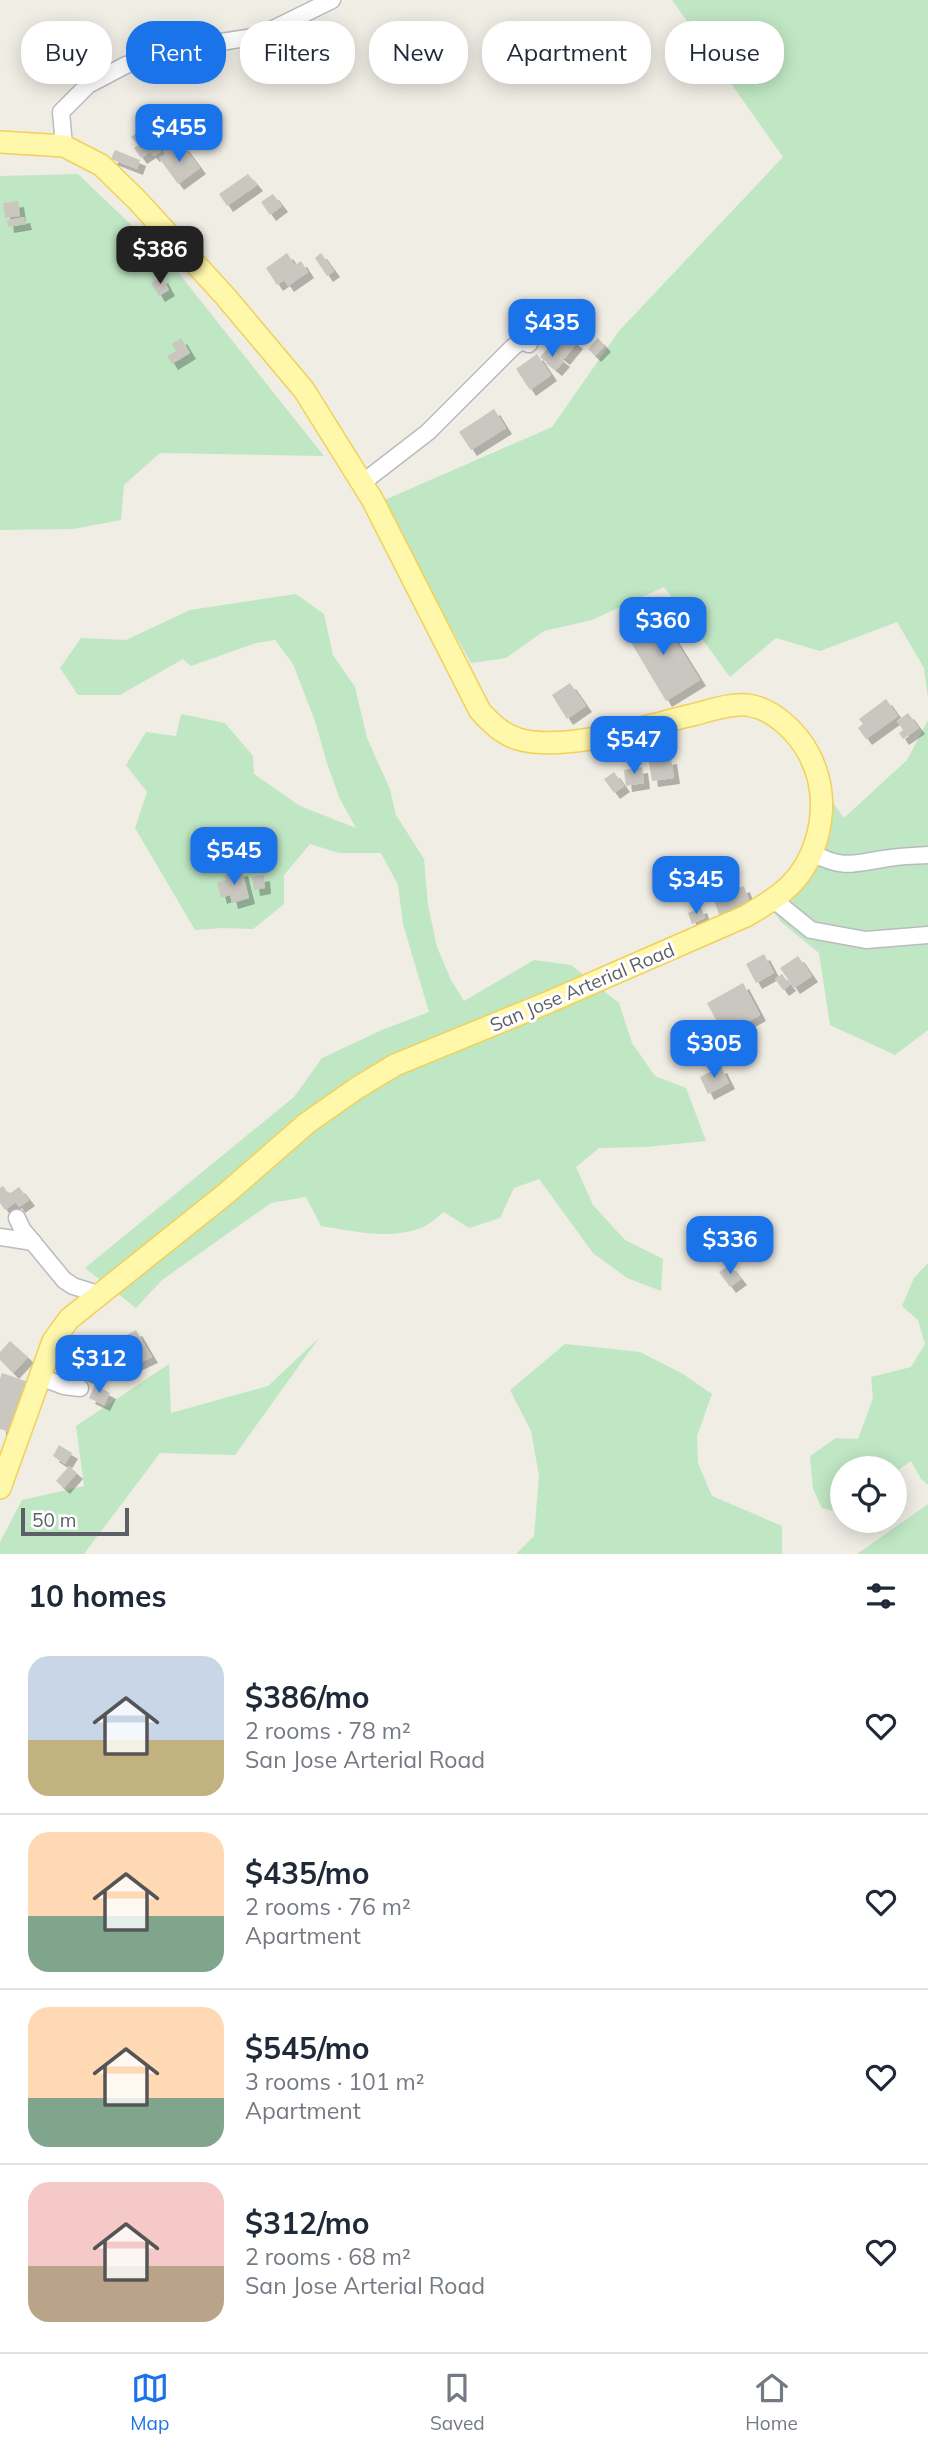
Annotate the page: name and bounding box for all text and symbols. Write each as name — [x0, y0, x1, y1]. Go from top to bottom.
chip: Buy — [21, 21, 112, 84]
chip: Rent — [126, 21, 226, 84]
chip: Filters — [240, 21, 355, 84]
chip: New — [369, 21, 468, 84]
chip: Apartment — [482, 21, 651, 84]
chip: House — [665, 21, 784, 84]
pin: $455 — [138, 104, 220, 164]
text: $455 — [151, 112, 207, 141]
pin: $386 — [119, 226, 201, 286]
text: $386 — [132, 234, 188, 263]
pin: $435 — [511, 300, 593, 359]
text: $435 — [524, 307, 580, 336]
pin: $360 — [622, 598, 704, 657]
text: $360 — [635, 605, 691, 634]
pin: $547 — [593, 716, 675, 776]
text: $547 — [606, 724, 662, 753]
pin: $545 — [193, 828, 275, 887]
text: $545 — [206, 835, 262, 864]
pin: $345 — [655, 856, 737, 916]
text: $345 — [668, 864, 724, 893]
street label: San Jose Arterial Road — [486, 937, 678, 1037]
pin: $305 — [673, 1020, 755, 1080]
text: $305 — [686, 1028, 742, 1057]
pin: $336 — [689, 1216, 771, 1276]
text: $336 — [702, 1224, 758, 1253]
pin: $312 — [58, 1336, 140, 1395]
text: $312 — [71, 1343, 127, 1372]
map controls — [830, 1456, 907, 1533]
button: locate — [830, 1456, 907, 1533]
scale bar — [21, 1505, 130, 1537]
text: 50 m — [32, 1508, 76, 1532]
text: 10 homes — [28, 1577, 167, 1615]
icon: filters — [862, 1577, 900, 1615]
text: $386/mo — [245, 1678, 369, 1716]
icon: home — [84, 1684, 168, 1768]
icon: heart — [862, 1707, 900, 1745]
text: 2 rooms · 78 m² — [245, 1716, 411, 1745]
text: San Jose Arterial Road — [245, 1745, 485, 1774]
text: $435/mo — [245, 1854, 369, 1892]
icon: home — [84, 1860, 168, 1944]
icon: heart — [862, 1883, 900, 1921]
text: 2 rooms · 76 m² — [245, 1892, 411, 1921]
text: Apartment — [245, 1921, 361, 1950]
text: $545/mo — [245, 2029, 369, 2067]
icon: home — [84, 2035, 168, 2119]
icon: heart — [862, 2058, 900, 2096]
text: 3 rooms · 101 m² — [245, 2067, 425, 2096]
text: Apartment — [245, 2096, 361, 2125]
text: $312/mo — [245, 2204, 369, 2242]
icon: home — [84, 2210, 168, 2294]
icon: heart — [862, 2233, 900, 2271]
text: 2 rooms · 68 m² — [245, 2242, 411, 2271]
text: San Jose Arterial Road — [245, 2271, 485, 2300]
tab: Map — [130, 2369, 169, 2435]
tab: Saved — [430, 2369, 485, 2435]
tab: Home — [745, 2369, 798, 2435]

